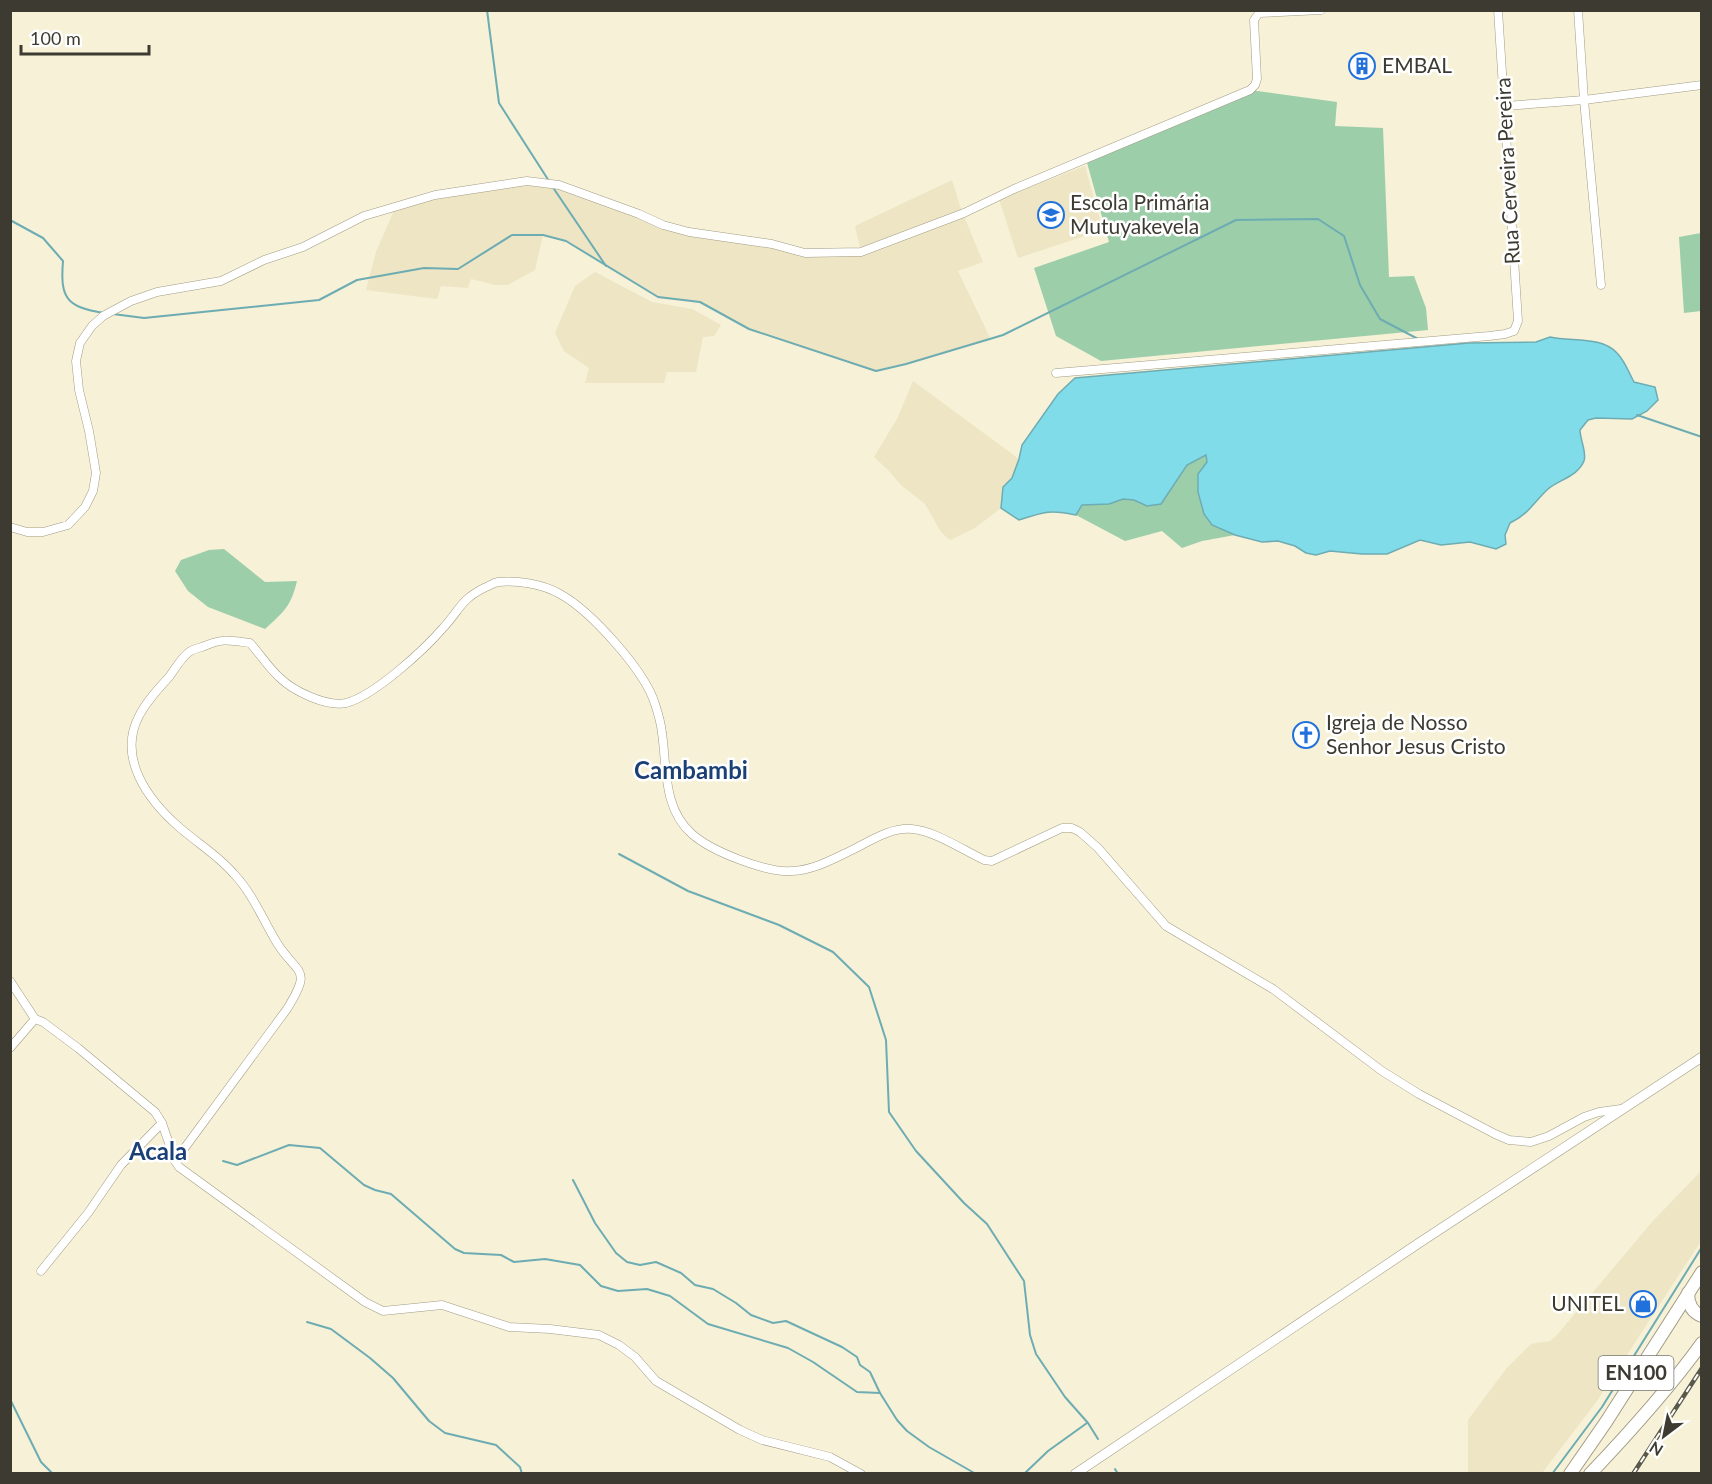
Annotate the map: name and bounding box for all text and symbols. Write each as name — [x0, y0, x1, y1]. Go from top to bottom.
scale bar — [21, 18, 148, 56]
text: 100 m — [30, 27, 81, 49]
building icon: EMBAL — [1347, 51, 1377, 81]
place label: EMBAL — [1382, 52, 1452, 77]
street label: Rua Cerveira Pereira — [1489, 77, 1524, 265]
place label: Escola Primária Mutuyakevela — [1070, 189, 1210, 238]
school or university icon: Escola Primária Mutuyakevela — [1036, 200, 1066, 230]
place label: Igreja de Nosso Senhor Jesus Cristo — [1326, 709, 1506, 758]
church icon: Igreja de Nosso Senhor Jesus Cristo — [1291, 720, 1321, 750]
district label: Cambambi — [634, 755, 748, 784]
district label: Acala — [128, 1136, 187, 1165]
shop icon: UNITEL — [1628, 1289, 1658, 1319]
place label: UNITEL — [1551, 1290, 1624, 1315]
road number: EN100 — [1598, 1356, 1674, 1390]
north arrow — [1634, 1406, 1694, 1466]
text: N — [1646, 1438, 1666, 1460]

